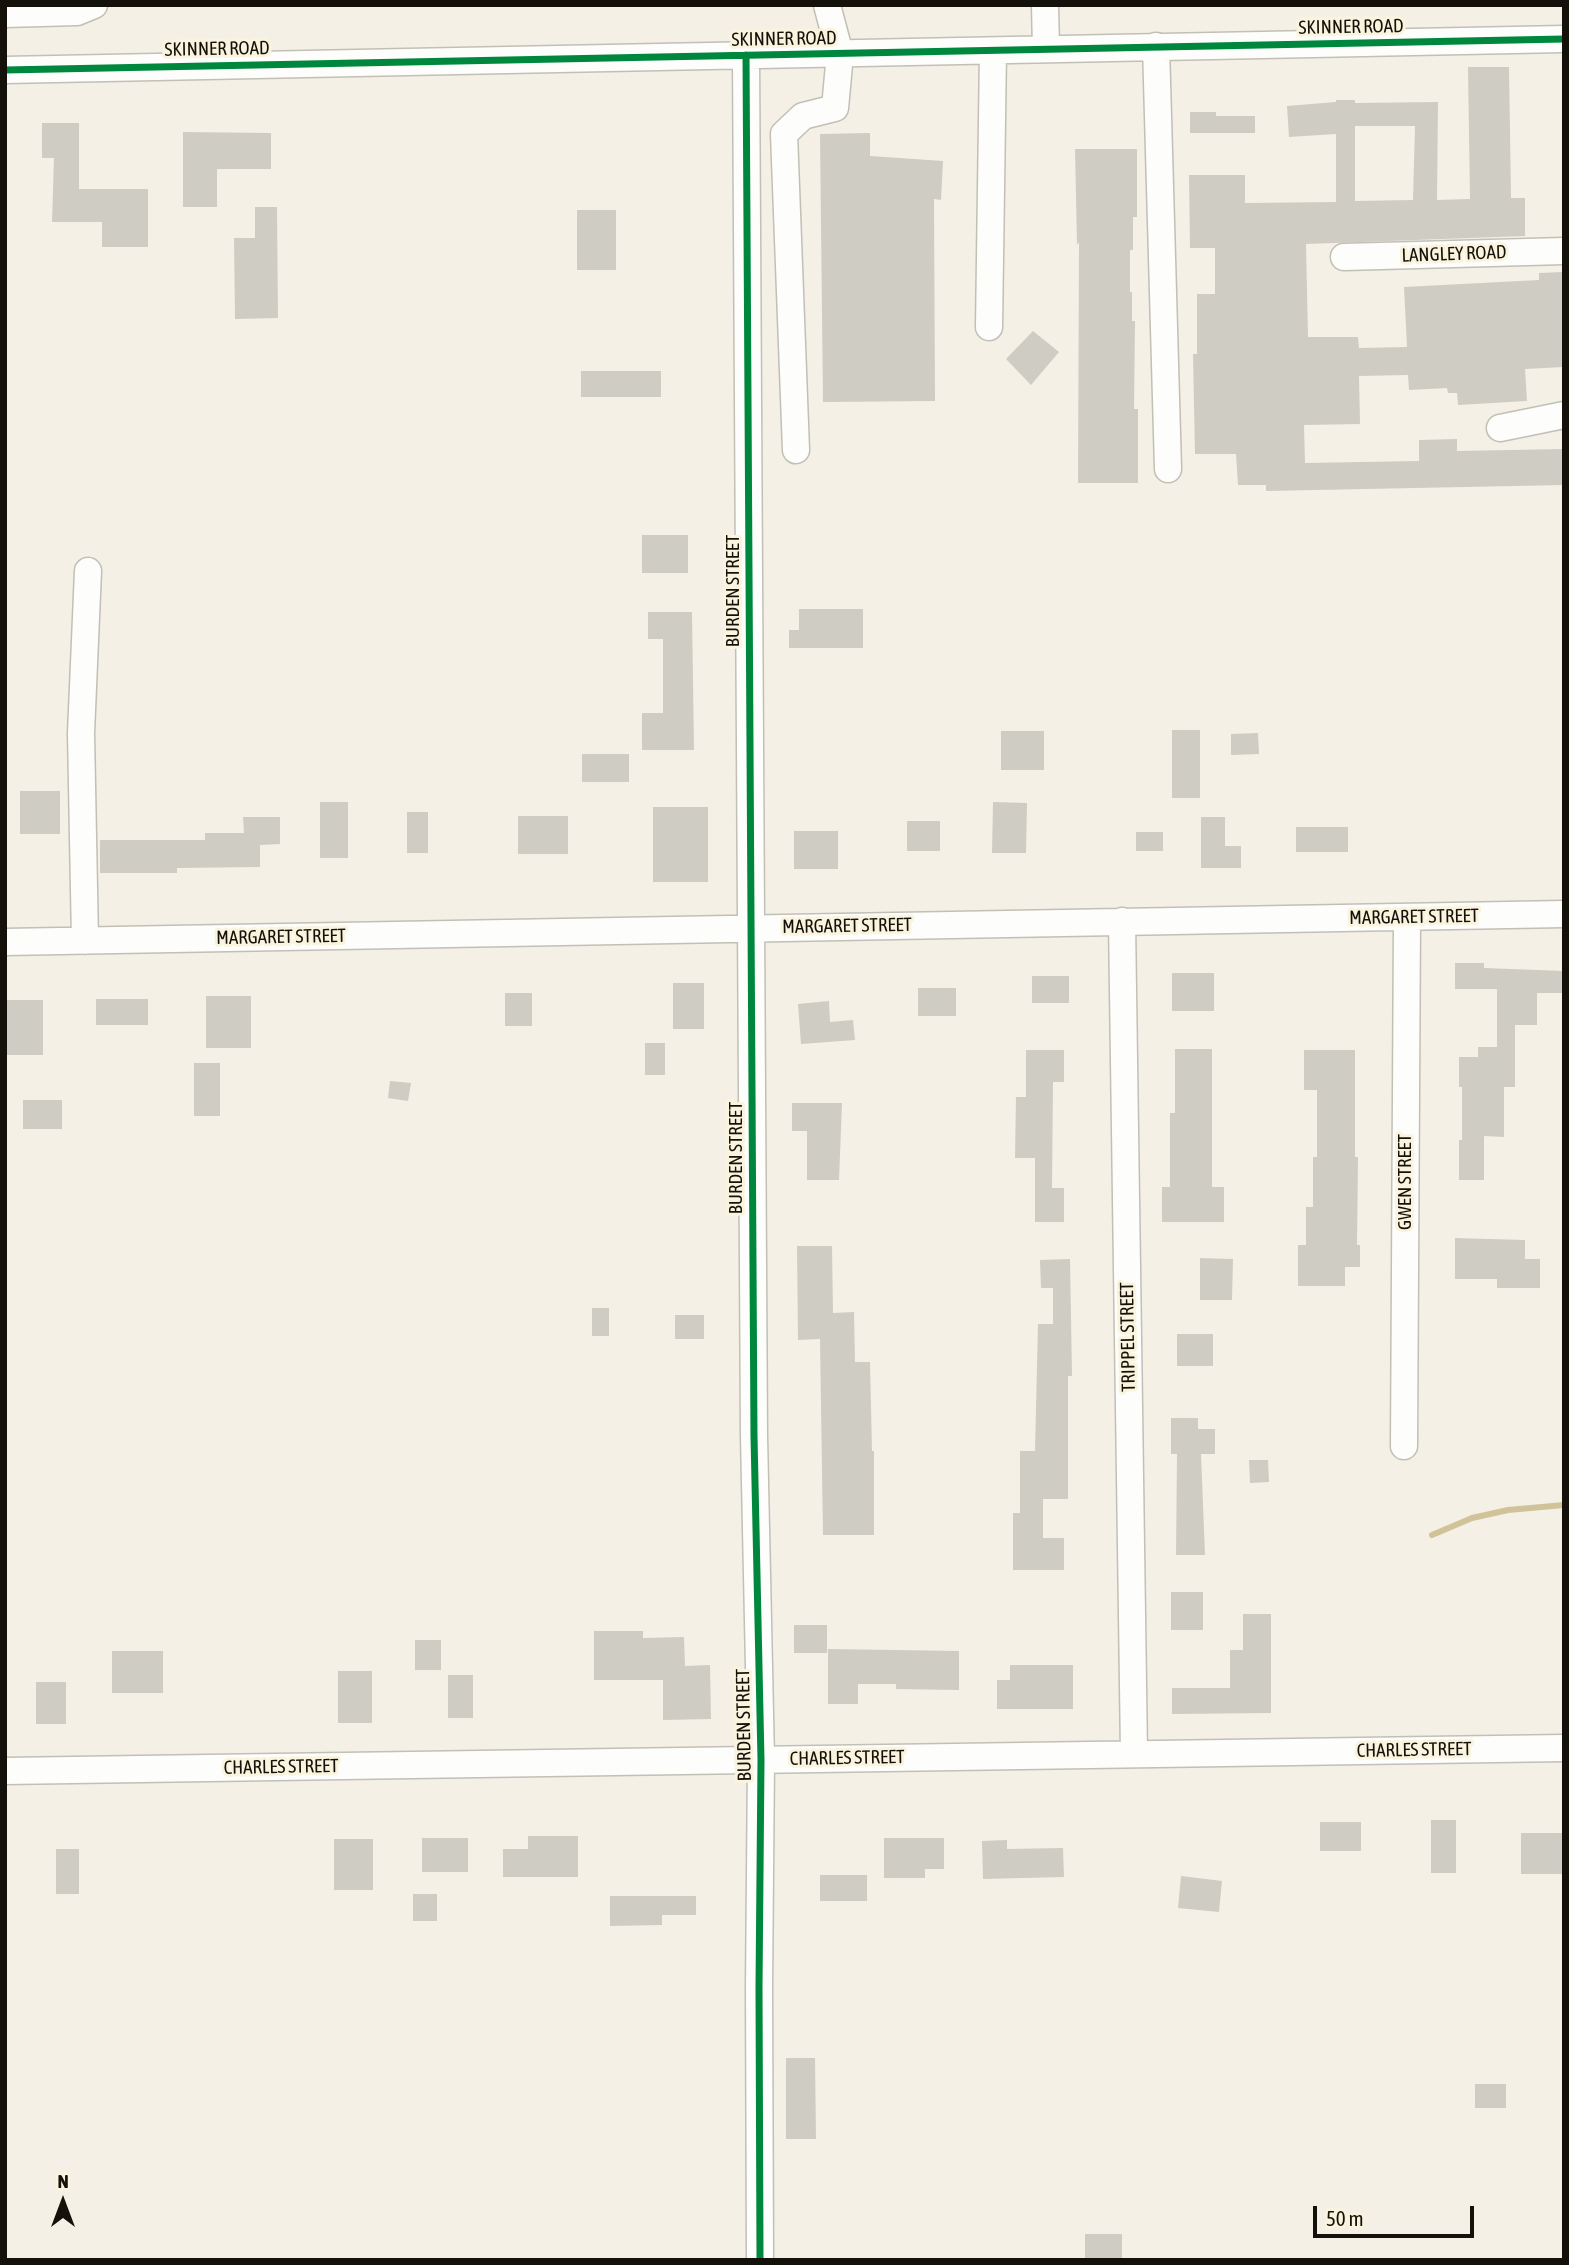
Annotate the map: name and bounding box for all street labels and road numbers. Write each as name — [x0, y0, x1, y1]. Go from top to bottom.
street label: SKINNER ROAD — [1298, 15, 1404, 39]
street label: SKINNER ROAD — [731, 27, 837, 51]
street label: SKINNER ROAD — [164, 37, 270, 61]
street label: LANGLEY ROAD — [1401, 241, 1507, 267]
street label: BURDEN STREET — [722, 535, 744, 647]
street label: MARGARET STREET — [1349, 904, 1479, 930]
street label: MARGARET STREET — [782, 913, 912, 939]
street label: MARGARET STREET — [216, 924, 346, 950]
street label: BURDEN STREET — [725, 1102, 747, 1214]
street label: GWEN STREET — [1394, 1134, 1416, 1230]
street label: TRIPPEL STREET — [1116, 1282, 1140, 1392]
street label: BURDEN STREET — [732, 1669, 756, 1781]
street label: CHARLES STREET — [1356, 1738, 1472, 1762]
street label: CHARLES STREET — [789, 1746, 905, 1770]
street label: CHARLES STREET — [223, 1755, 339, 1779]

